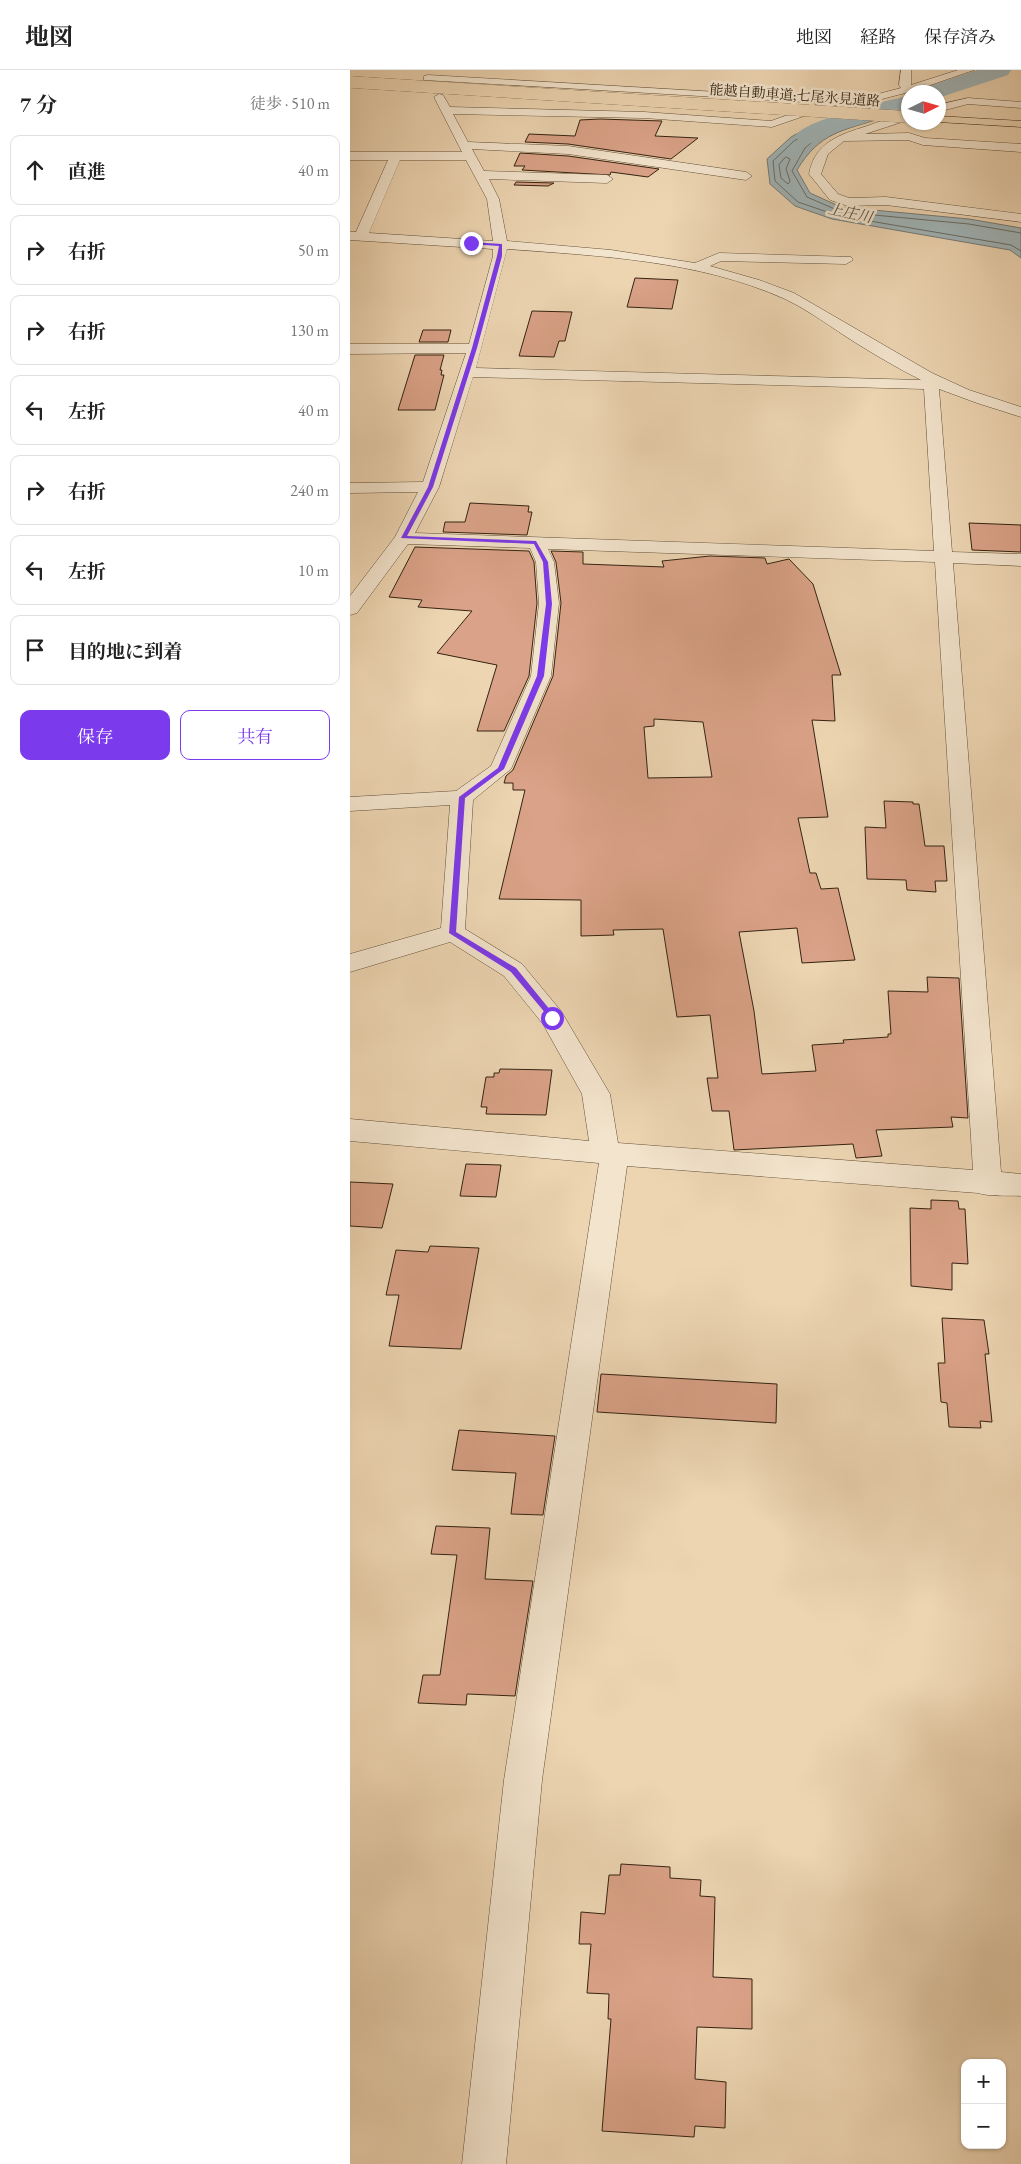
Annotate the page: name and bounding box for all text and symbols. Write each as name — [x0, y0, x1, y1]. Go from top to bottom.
text: 地図 — [25, 21, 73, 52]
text: 地図 — [796, 25, 832, 48]
text: 経路 — [860, 25, 896, 48]
text: 保存済み — [924, 25, 996, 48]
street label: 能越自動車道;七尾氷見道路 — [709, 80, 881, 110]
north arrow — [901, 85, 946, 130]
text: 7 分 — [20, 91, 57, 118]
text: 徒歩 · 510 m — [250, 93, 330, 114]
icon: ahead — [21, 156, 49, 184]
text: 直進 — [68, 159, 106, 184]
text: 40 m — [298, 160, 329, 181]
water label: 上庄川 — [826, 199, 876, 227]
route end — [460, 232, 483, 255]
icon: right — [21, 236, 49, 264]
text: 右折 — [68, 239, 106, 264]
text: 50 m — [298, 240, 329, 261]
icon: right — [21, 316, 49, 344]
text: 右折 — [68, 319, 106, 344]
text: 130 m — [290, 320, 329, 341]
icon: left — [21, 396, 49, 424]
text: 左折 — [68, 399, 106, 424]
text: 40 m — [298, 400, 329, 421]
icon: right — [21, 476, 49, 504]
text: 右折 — [68, 479, 106, 504]
text: 240 m — [290, 480, 329, 501]
icon: left — [21, 556, 49, 584]
text: 左折 — [68, 559, 106, 584]
text: 10 m — [298, 560, 329, 581]
icon: arrive — [21, 636, 49, 664]
text: 目的地に到着 — [68, 639, 182, 664]
button: 保存 — [20, 710, 170, 760]
button: 共有 — [180, 710, 330, 760]
route start — [541, 1007, 564, 1030]
map controls — [961, 2059, 1006, 2149]
button: + — [961, 2059, 1006, 2104]
button: − — [961, 2104, 1006, 2149]

